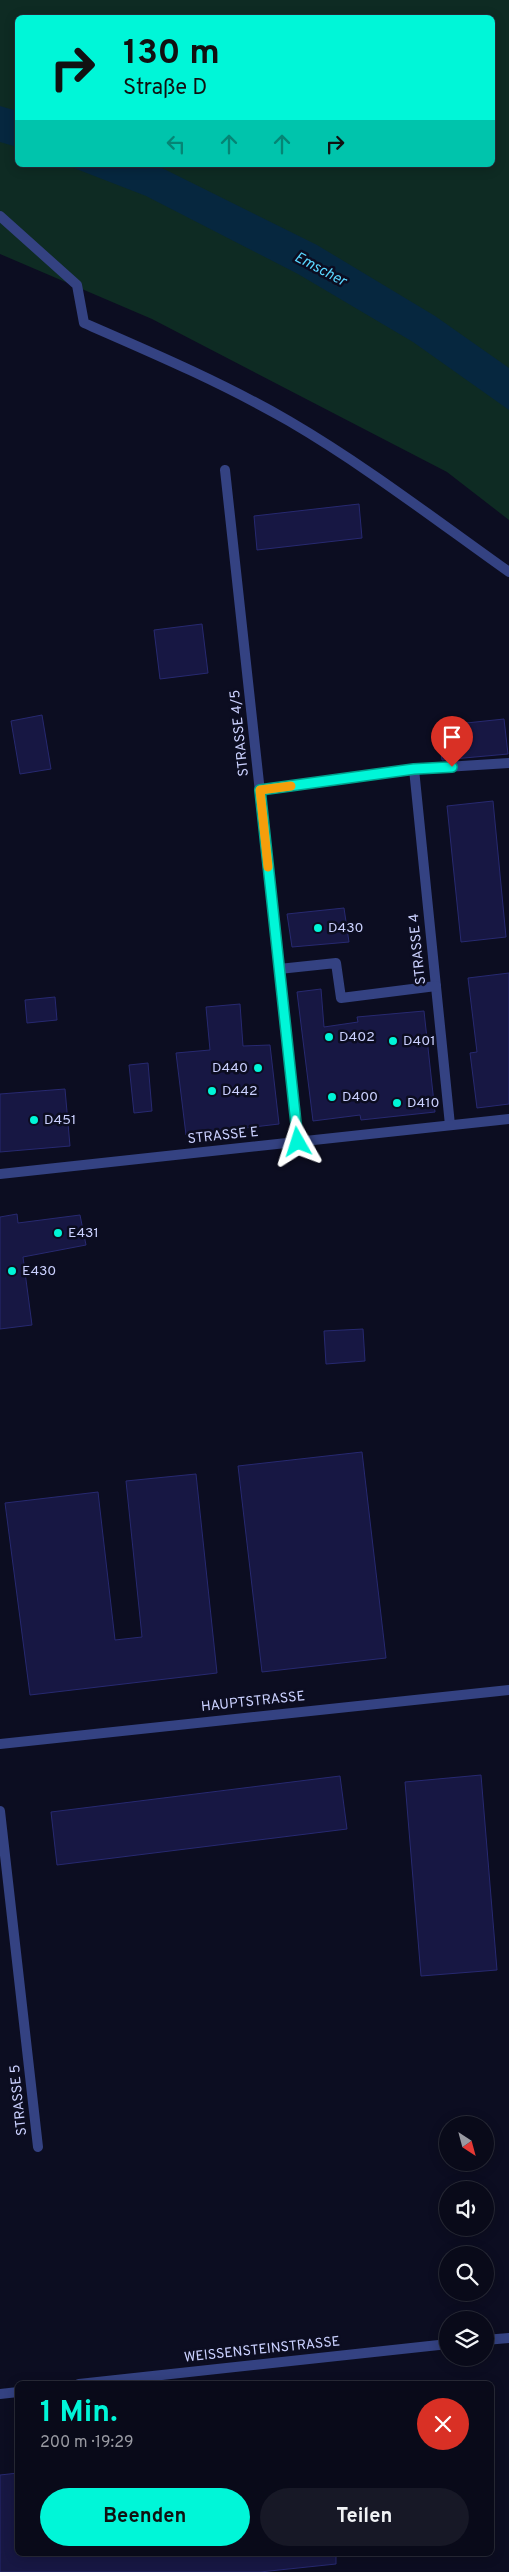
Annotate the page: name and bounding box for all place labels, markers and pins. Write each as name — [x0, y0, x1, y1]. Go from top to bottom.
pin — [431, 716, 473, 767]
place label: D430 — [328, 920, 364, 937]
marker: D430 — [312, 922, 324, 934]
place label: D402 — [339, 1029, 375, 1046]
marker: D402 — [323, 1031, 335, 1043]
place label: D401 — [403, 1033, 435, 1050]
marker: D401 — [387, 1035, 399, 1047]
place label: D440 — [212, 1060, 248, 1077]
marker: D440 — [252, 1062, 264, 1074]
place label: D442 — [222, 1083, 258, 1100]
marker: D442 — [206, 1085, 218, 1097]
place label: D400 — [342, 1089, 378, 1106]
marker: D400 — [326, 1091, 338, 1103]
place label: D410 — [407, 1095, 439, 1112]
marker: D410 — [391, 1097, 403, 1109]
place label: D451 — [44, 1112, 76, 1129]
marker: D451 — [28, 1114, 40, 1126]
place label: E431 — [68, 1225, 99, 1242]
marker: E431 — [52, 1227, 64, 1239]
place label: E430 — [22, 1263, 56, 1280]
marker: E430 — [6, 1265, 18, 1277]

